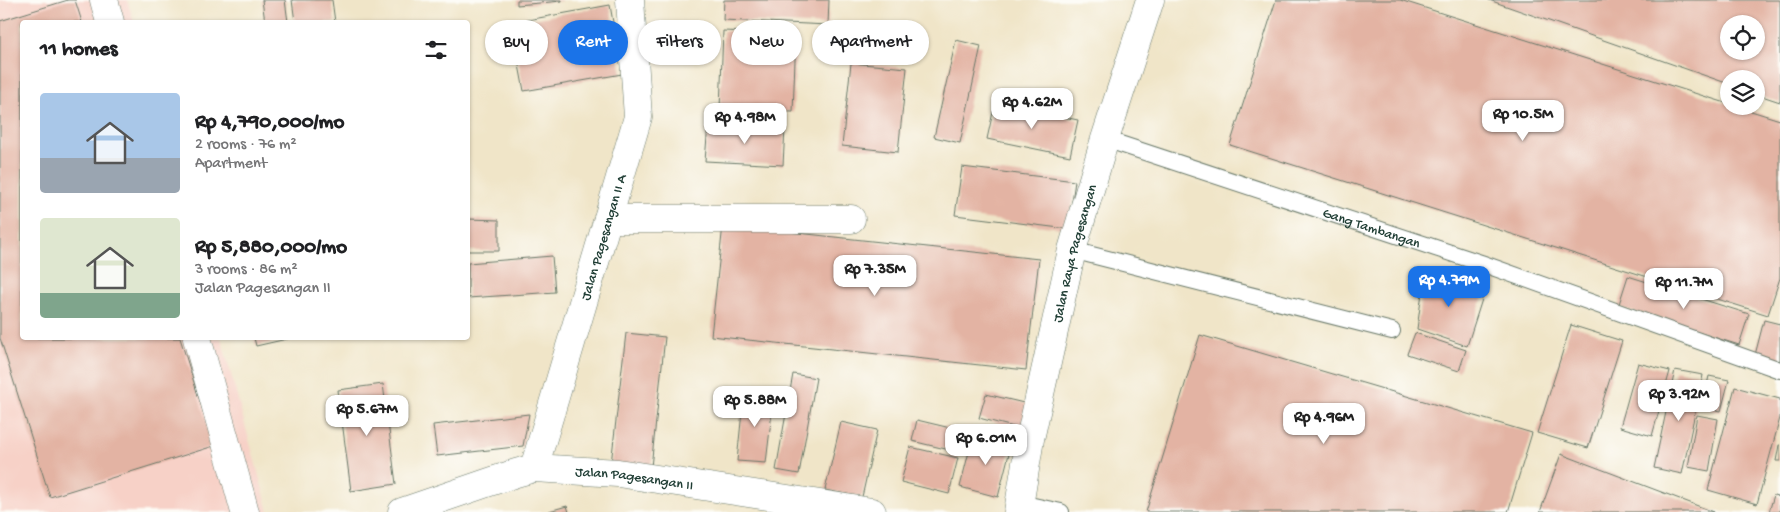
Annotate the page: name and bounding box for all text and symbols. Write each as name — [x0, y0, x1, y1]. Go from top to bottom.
map controls — [1720, 15, 1765, 115]
button: locate — [1720, 15, 1765, 60]
chip: Buy — [485, 20, 548, 65]
chip: Rent — [558, 20, 628, 65]
chip: Filters — [638, 20, 721, 65]
chip: New — [731, 20, 802, 65]
chip: Apartment — [812, 20, 929, 65]
icon: filters — [422, 36, 450, 64]
text: 11 homes — [40, 38, 118, 63]
button: layers — [1720, 70, 1765, 115]
pin: Rp 4.62M — [980, 88, 1084, 130]
text: Rp 4.62M — [1002, 94, 1062, 113]
pin: Rp 10.5M — [1471, 100, 1575, 142]
pin: Rp 4.98M — [693, 102, 797, 145]
text: Rp 10.5M — [1493, 106, 1553, 125]
text: Rp 4.98M — [715, 109, 775, 128]
text: Rp 4,790,000/mo — [195, 111, 344, 136]
icon: home — [80, 113, 140, 173]
text: 2 rooms · 76 m² — [195, 136, 297, 155]
text: Apartment — [195, 155, 267, 174]
street label: Jalan Pagesangan II A — [578, 172, 632, 303]
street label: Jalan Raya Pagesangan — [1050, 182, 1102, 324]
street label: Gang Tambangan — [1320, 205, 1422, 254]
text: Rp 5,880,000/mo — [195, 236, 347, 261]
icon: home — [80, 238, 140, 298]
pin: Rp 7.35M — [823, 254, 927, 297]
text: 3 rooms · 86 m² — [195, 261, 298, 280]
text: Rp 7.35M — [844, 261, 906, 280]
pin: Rp 4.79M — [1397, 266, 1501, 308]
pin: Rp 11.7M — [1632, 268, 1736, 310]
text: Rp 4.79M — [1419, 272, 1479, 291]
text: Rp 11.7M — [1655, 274, 1713, 293]
text: Jalan Pagesangan II — [195, 280, 331, 299]
pin: Rp 3.92M — [1627, 380, 1731, 422]
pin: Rp 5.88M — [703, 386, 807, 428]
text: Rp 3.92M — [1649, 386, 1709, 405]
text: Rp 5.88M — [724, 392, 786, 411]
pin: Rp 5.67M — [315, 394, 419, 437]
text: Rp 5.67M — [336, 401, 398, 420]
pin: Rp 4.96M — [1272, 402, 1376, 445]
text: Rp 4.96M — [1294, 409, 1354, 428]
pin: Rp 6.01M — [934, 424, 1038, 466]
text: Rp 6.01M — [956, 430, 1016, 449]
street label: Jalan Pagesangan II — [575, 464, 694, 495]

